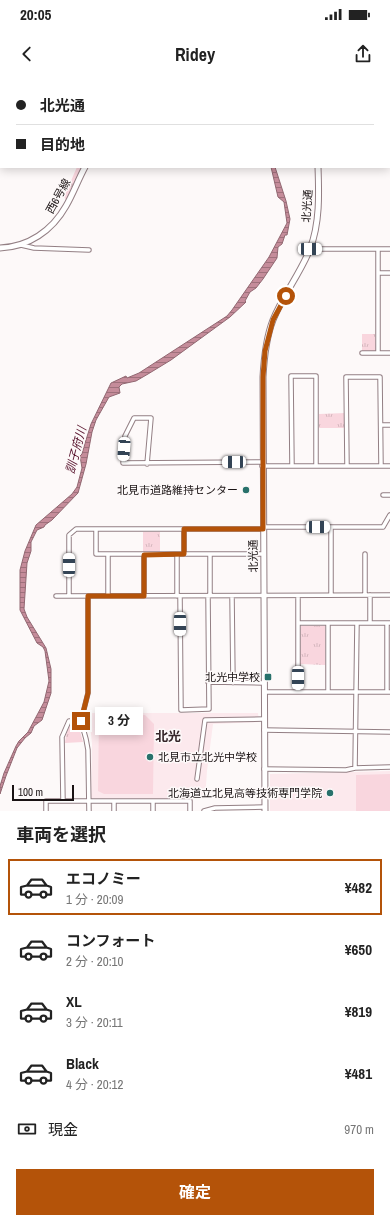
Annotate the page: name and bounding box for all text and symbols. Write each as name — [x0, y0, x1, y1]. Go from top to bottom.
text: 20:05 — [20, 4, 51, 25]
text: Ridey — [175, 42, 215, 67]
icon: back — [16, 43, 38, 65]
icon: share — [352, 43, 374, 65]
text: 北光通 — [40, 95, 85, 116]
text: 目的地 — [40, 134, 85, 155]
street label: 西6号線 — [43, 176, 73, 216]
street label: 北光通 — [299, 189, 315, 223]
car — [298, 243, 322, 255]
route start — [277, 287, 295, 305]
water label: 訓子府川 — [62, 423, 90, 475]
car — [117, 437, 131, 461]
car — [222, 456, 246, 468]
place label: 北見市道路維持センター — [117, 483, 238, 497]
marker: 北見市道路維持センター — [241, 485, 251, 495]
car — [306, 521, 330, 533]
street label: 北光通 — [246, 539, 260, 573]
car — [63, 553, 75, 577]
car — [174, 612, 186, 636]
car — [292, 666, 304, 690]
place label: 北光中学校 — [205, 670, 260, 684]
marker: 北光中学校 — [263, 672, 273, 682]
callout: 3 分 — [95, 707, 143, 735]
route end — [72, 712, 90, 730]
text: 3 分 — [108, 712, 130, 729]
district label: 北光 — [155, 728, 181, 745]
place label: 北見市立北光中学校 — [158, 750, 257, 764]
marker: 北見市立北光中学校 — [145, 752, 155, 762]
scale bar — [12, 783, 74, 802]
text: 100 m — [18, 785, 43, 799]
place label: 北海道立北見高等技術専門学院 — [168, 786, 322, 800]
marker: 北海道立北見高等技術専門学院 — [325, 788, 335, 798]
text: 車両を選択 — [16, 822, 106, 847]
text: エコノミー — [66, 868, 141, 889]
icon: car — [18, 869, 54, 905]
text: ¥482 — [345, 877, 372, 898]
text: 1 分 · 20:09 — [66, 891, 123, 908]
text: コンフォート — [66, 930, 156, 951]
icon: car — [18, 931, 54, 967]
text: ¥650 — [345, 939, 372, 960]
text: 2 分 · 20:10 — [66, 953, 123, 970]
text: XL — [66, 991, 82, 1012]
icon: car — [18, 993, 54, 1029]
text: ¥819 — [345, 1001, 372, 1022]
text: 3 分 · 20:11 — [66, 1014, 123, 1031]
text: Black — [66, 1053, 99, 1074]
icon: car — [18, 1055, 54, 1091]
text: ¥481 — [345, 1063, 372, 1084]
text: 4 分 · 20:12 — [66, 1076, 123, 1093]
icon: cash — [16, 1118, 38, 1140]
text: 現金 — [48, 1119, 78, 1140]
text: 970 m — [344, 1121, 374, 1138]
button: 確定 — [16, 1169, 374, 1215]

